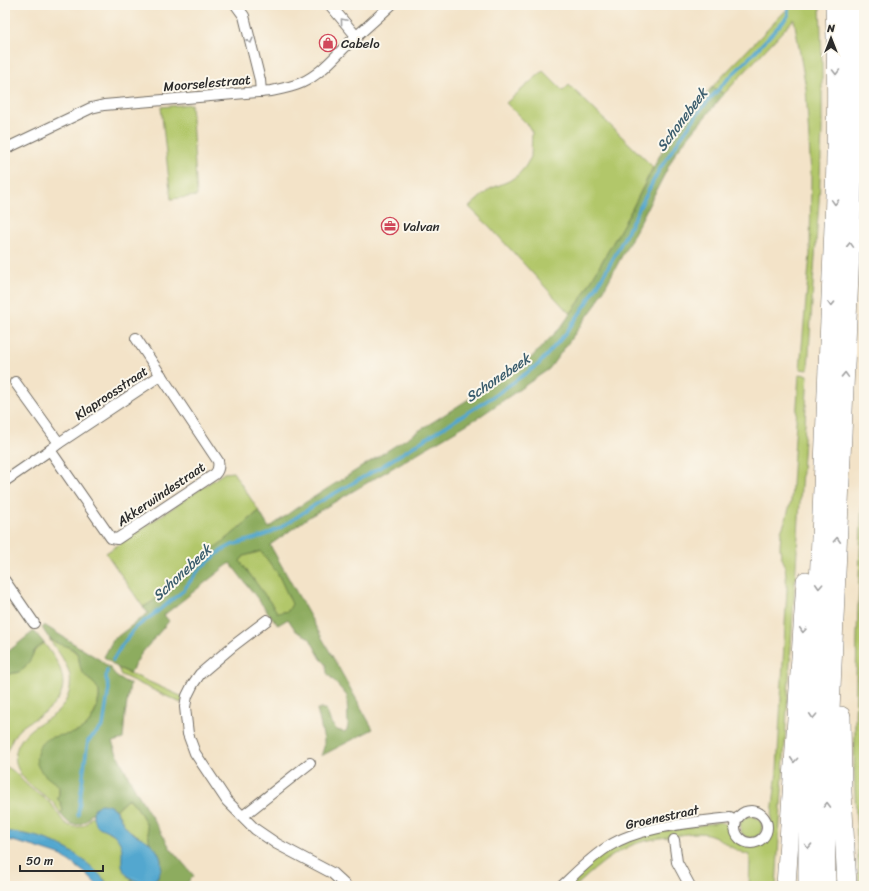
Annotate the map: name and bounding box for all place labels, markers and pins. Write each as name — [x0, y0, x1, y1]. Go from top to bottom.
place label: Cabelo — [341, 32, 380, 55]
shop icon: Cabelo — [318, 33, 338, 53]
place label: Valvan — [403, 215, 440, 238]
office icon: Valvan — [380, 216, 400, 236]

